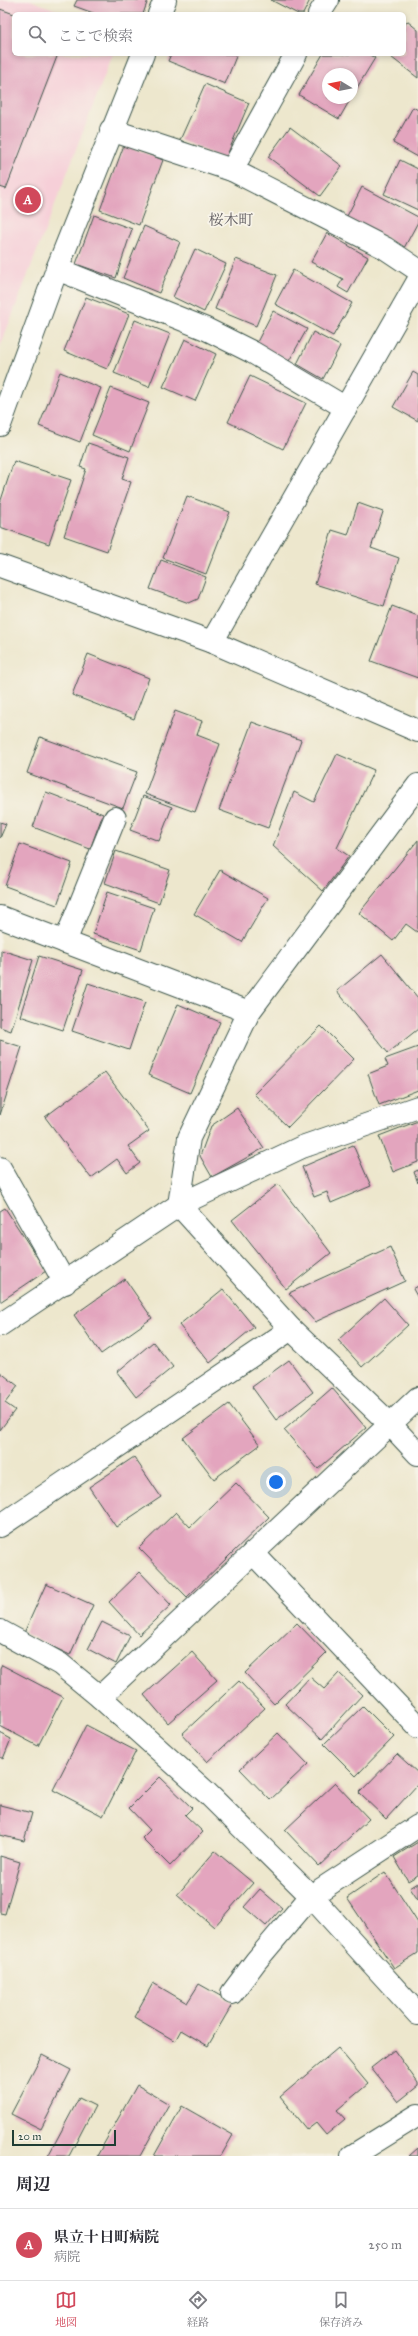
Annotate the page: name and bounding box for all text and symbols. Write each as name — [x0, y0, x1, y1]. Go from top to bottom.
search box — [12, 12, 406, 56]
icon: search — [26, 23, 48, 45]
text: ここで検索 — [58, 27, 133, 45]
north arrow — [322, 68, 358, 104]
pin: A — [15, 185, 41, 215]
district label: 桜木町 — [208, 211, 254, 229]
your location — [266, 1472, 286, 1492]
scale bar — [12, 2128, 116, 2147]
text: 20 m — [18, 2130, 41, 2143]
text: 周辺 — [16, 2174, 50, 2195]
text: 県立十日町病院 — [54, 2228, 159, 2246]
text: A — [25, 2237, 33, 2253]
text: 250 m — [368, 2237, 402, 2253]
text: 病院 — [54, 2249, 80, 2265]
tab: 地図 — [55, 2289, 77, 2329]
tab: 経路 — [187, 2289, 209, 2329]
tab: 保存済み — [319, 2289, 363, 2329]

